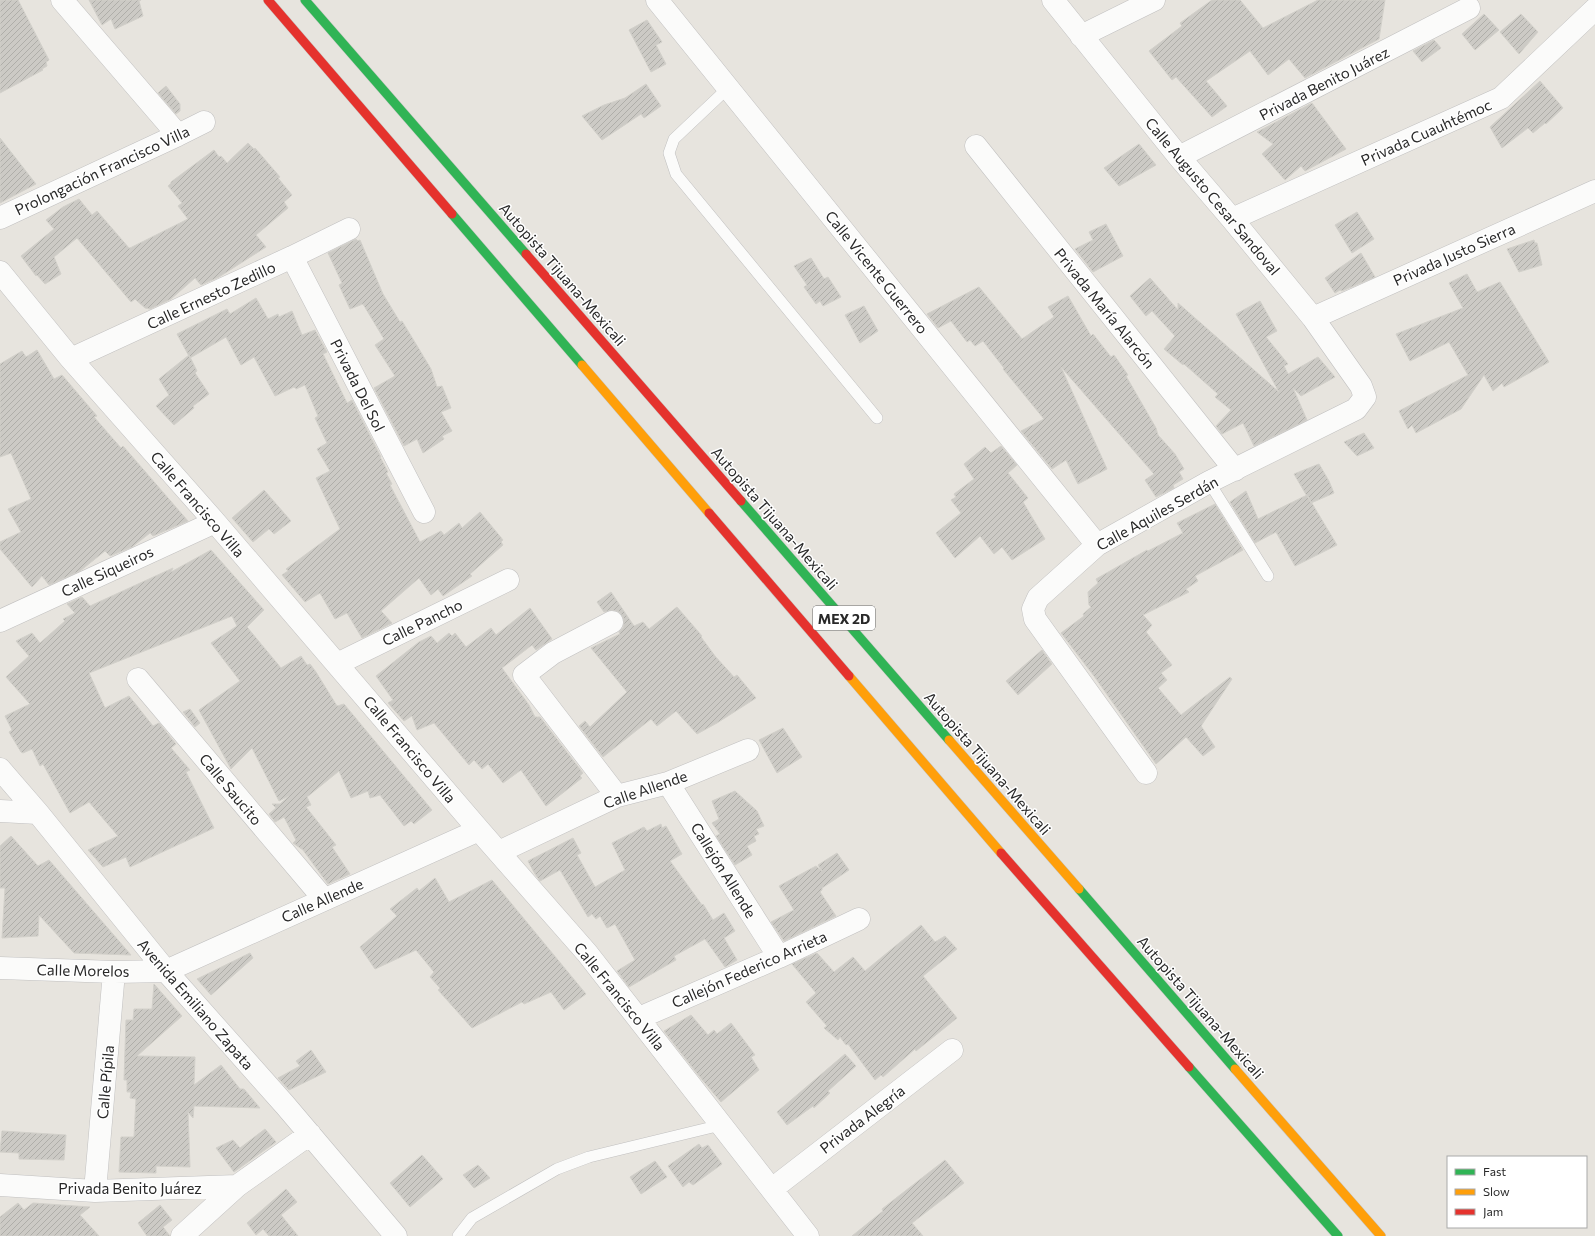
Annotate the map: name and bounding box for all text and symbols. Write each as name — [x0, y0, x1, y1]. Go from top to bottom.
street label: Privada Benito Juárez — [1256, 42, 1392, 124]
street label: Privada Cuauhtémoc — [1358, 95, 1494, 169]
street label: Calle Augusto Cesar Sandoval — [1142, 114, 1284, 278]
street label: Prolongación Francisco Villa — [12, 122, 192, 218]
street label: Autopista Tijuana-Mexicali — [496, 199, 630, 349]
street label: Calle Vicente Guerrero — [822, 207, 932, 337]
street label: Privada Justo Sierra — [1390, 219, 1518, 289]
street label: Privada María Alarcón — [1051, 244, 1159, 372]
street label: Calle Ernesto Zedillo — [144, 257, 278, 333]
street label: Privada Del Sol — [327, 336, 389, 434]
street label: Autopista Tijuana-Mexicali — [708, 443, 842, 593]
street label: Calle Francisco Villa — [147, 447, 249, 561]
street label: Calle Aquiles Serdán — [1093, 472, 1221, 554]
street label: Calle Siqueiros — [58, 542, 156, 600]
street label: Calle Pancho — [379, 595, 465, 649]
road number: MEX 2D — [813, 606, 875, 630]
street label: Autopista Tijuana-Mexicali — [921, 688, 1055, 838]
street label: Calle Francisco Villa — [360, 692, 460, 806]
street label: Calle Saucito — [196, 750, 266, 828]
street label: Calle Allende — [601, 766, 689, 812]
street label: Callejón Allende — [687, 819, 761, 921]
street label: Calle Allende — [278, 874, 366, 926]
street label: Callejón Federico Arrieta — [669, 927, 829, 1011]
street label: Autopista Tijuana-Mexicali — [1134, 932, 1268, 1082]
street label: Avenida Emiliano Zapata — [134, 935, 258, 1073]
street label: Calle Francisco Villa — [571, 938, 669, 1054]
street label: Calle Morelos — [36, 960, 130, 980]
street label: Calle Pípila — [93, 1044, 117, 1120]
street label: Privada Alegría — [816, 1081, 908, 1157]
legend — [1447, 1156, 1587, 1228]
text: Fast — [1483, 1164, 1506, 1178]
street label: Privada Benito Juárez — [58, 1179, 202, 1197]
text: Slow — [1483, 1184, 1510, 1198]
text: Jam — [1483, 1204, 1503, 1219]

